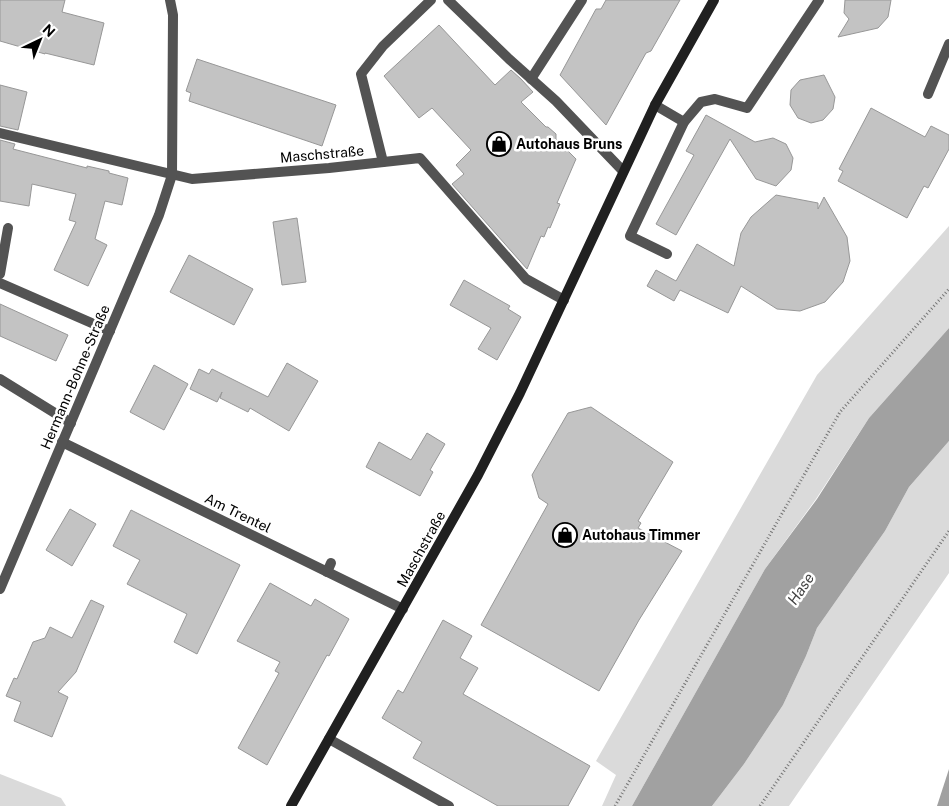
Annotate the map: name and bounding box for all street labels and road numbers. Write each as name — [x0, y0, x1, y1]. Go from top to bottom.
street label: Maschstraße — [279, 142, 365, 166]
street label: Hermann-Bohne-Straße — [37, 302, 113, 452]
street label: Am Trentel — [202, 490, 274, 536]
street label: Maschstraße — [394, 508, 448, 590]

